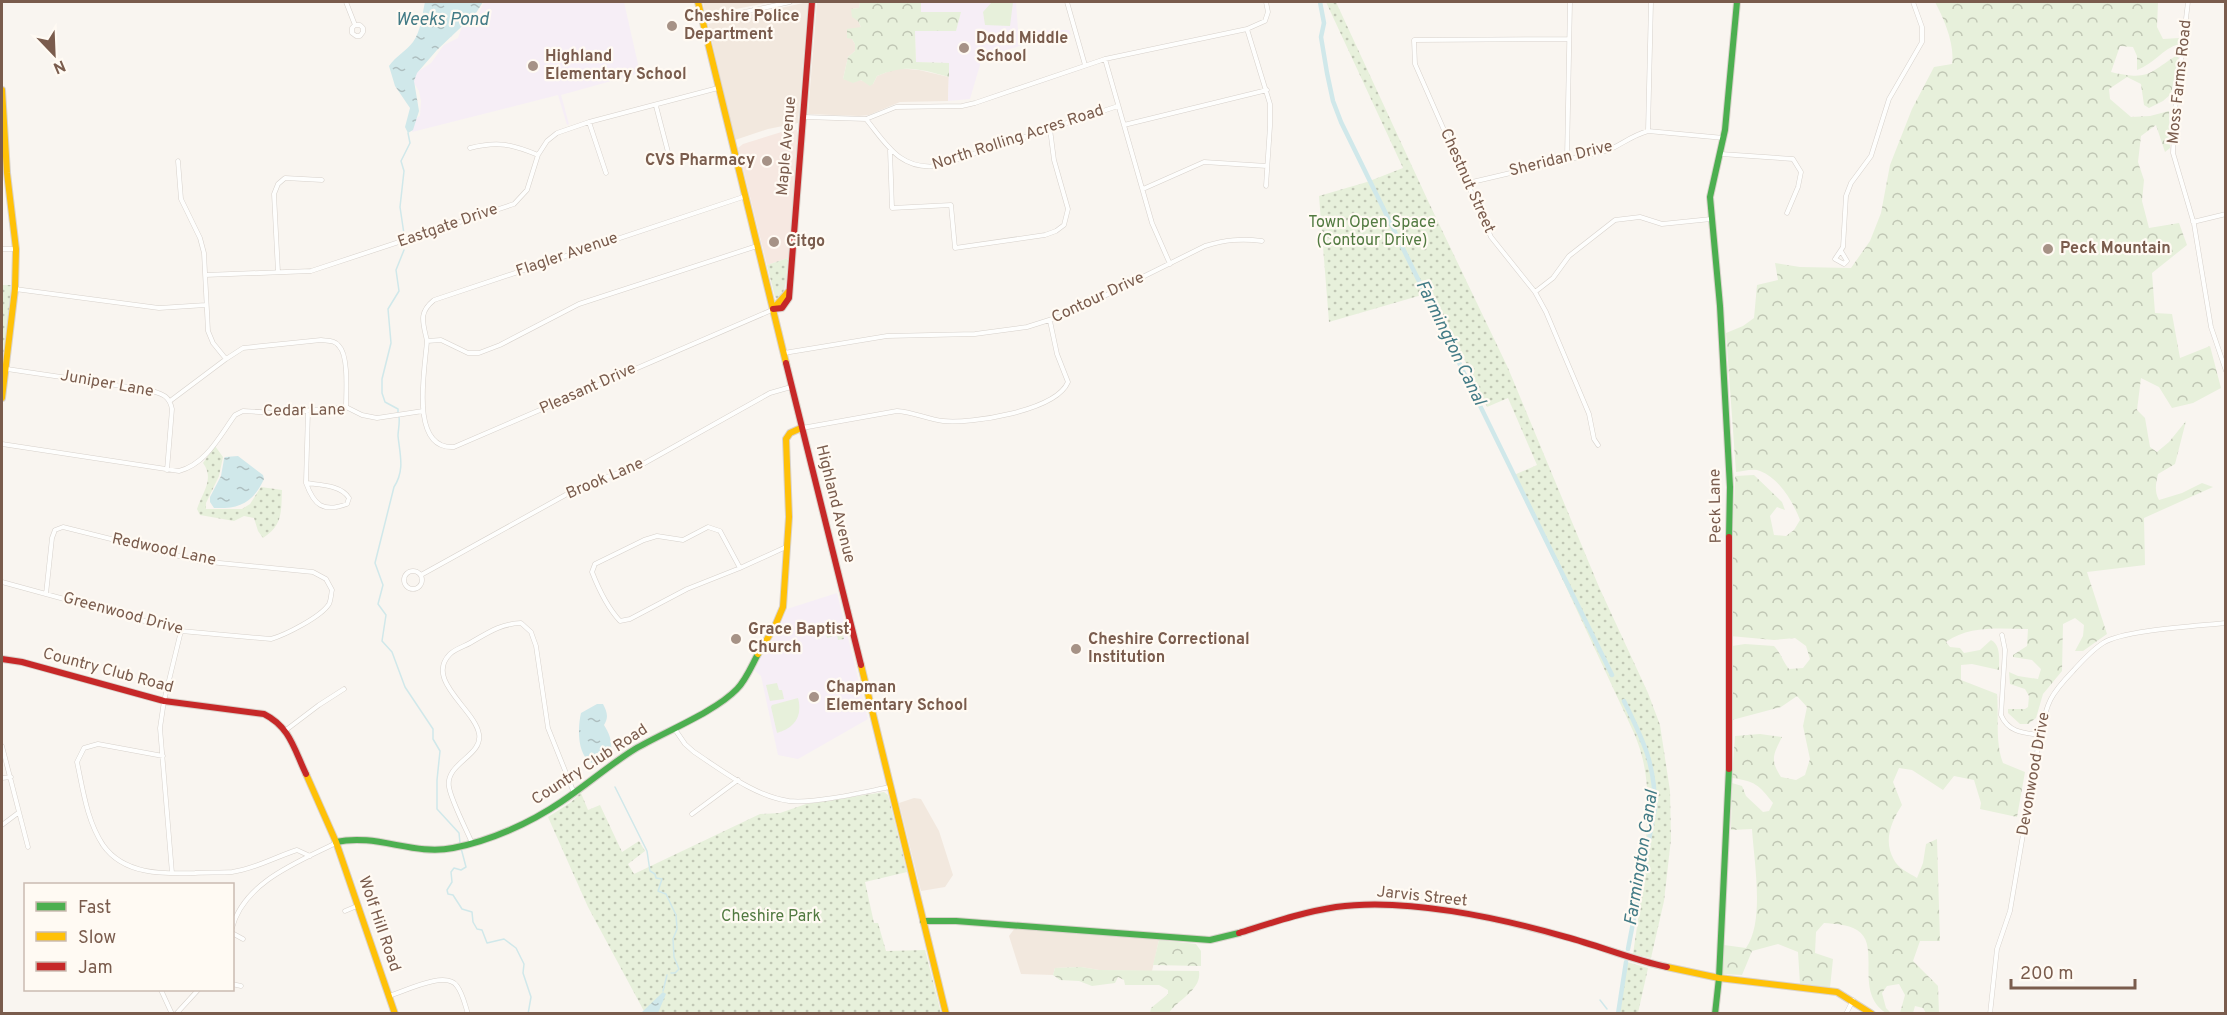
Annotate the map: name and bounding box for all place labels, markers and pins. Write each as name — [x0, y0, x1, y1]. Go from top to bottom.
place label: Cheshire Police Department — [684, 7, 799, 45]
marker: Cheshire Police Department — [665, 19, 679, 33]
place label: Dodd Middle School — [976, 29, 1068, 67]
marker: Dodd Middle School — [957, 41, 971, 55]
place label: Highland Elementary School — [545, 47, 687, 85]
marker: Highland Elementary School — [526, 59, 540, 73]
place label: CVS Pharmacy — [645, 151, 755, 171]
marker: CVS Pharmacy — [760, 154, 774, 168]
place label: Citgo — [786, 232, 825, 252]
marker: Citgo — [767, 235, 781, 249]
place label: Peck Mountain — [2060, 239, 2171, 259]
marker: Peck Mountain — [2041, 242, 2055, 256]
place label: Grace Baptist Church — [748, 620, 850, 658]
place label: Cheshire Correctional Institution — [1088, 630, 1250, 668]
marker: Grace Baptist Church — [729, 632, 743, 646]
marker: Cheshire Correctional Institution — [1069, 642, 1083, 656]
place label: Chapman Elementary School — [826, 678, 968, 716]
marker: Chapman Elementary School — [807, 690, 821, 704]

